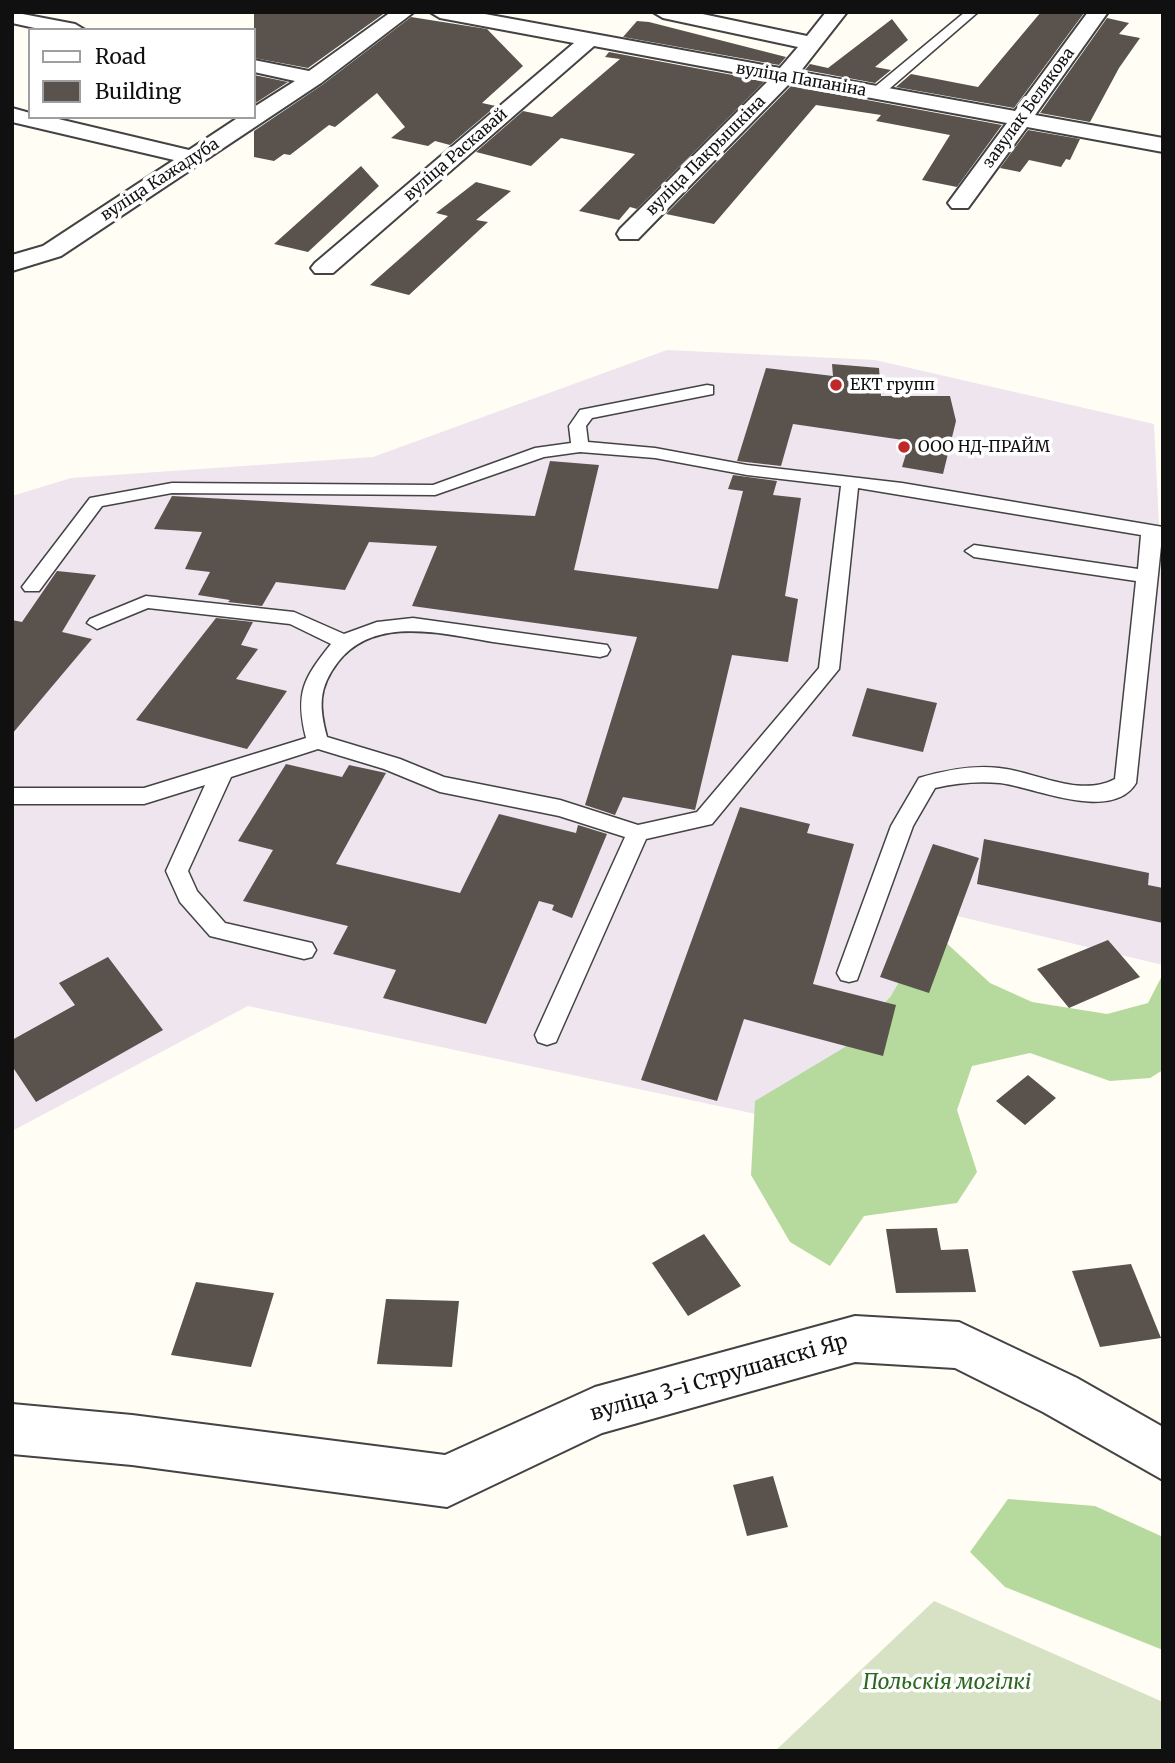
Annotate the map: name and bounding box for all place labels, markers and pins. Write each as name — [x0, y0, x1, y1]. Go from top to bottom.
place label: ЕКТ групп — [850, 375, 935, 395]
marker: ЕКТ групп — [828, 377, 844, 393]
place label: ООО НД-ПРАЙМ — [918, 437, 1050, 457]
marker: ООО НД-ПРАЙМ — [896, 439, 912, 455]

